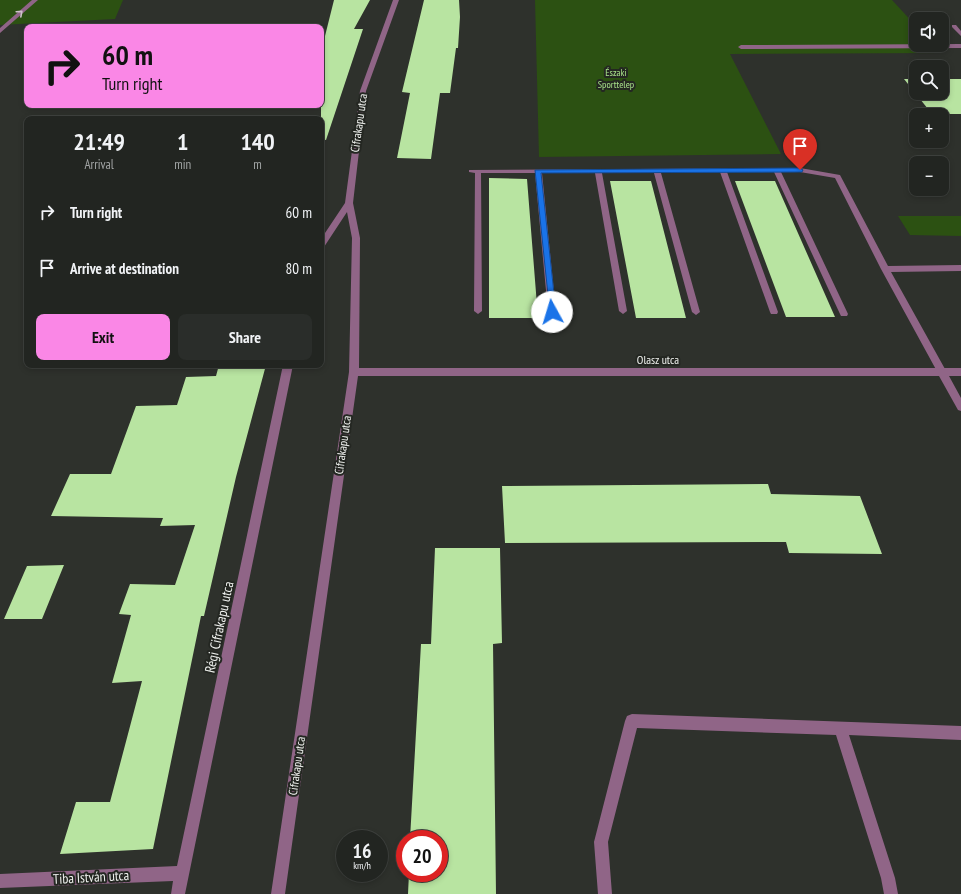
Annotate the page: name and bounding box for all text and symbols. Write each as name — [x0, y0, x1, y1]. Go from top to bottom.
one-way arrow — [15, 11, 23, 18]
map controls — [909, 12, 949, 196]
button: sound — [909, 12, 949, 52]
text: 60 m — [102, 36, 153, 73]
icon: right — [36, 40, 88, 92]
button: search — [909, 60, 949, 100]
park label: Északi Sporttelep — [598, 66, 634, 91]
text: Turn right — [102, 72, 162, 95]
street label: Cifrakapu utca — [347, 92, 370, 153]
button: + — [909, 108, 949, 148]
text: 21:49 — [73, 126, 125, 157]
text: 1 — [177, 126, 188, 157]
text: 140 — [240, 126, 275, 157]
pin — [783, 129, 817, 170]
icon: arrive — [789, 135, 811, 157]
text: Arrival — [84, 156, 114, 173]
text: min — [174, 156, 191, 173]
text: m — [253, 156, 262, 173]
button: − — [909, 156, 949, 196]
icon: right — [36, 201, 58, 223]
text: Turn right — [70, 203, 122, 222]
text: 60 m — [286, 203, 312, 222]
icon: arrive — [36, 257, 58, 279]
text: Arrive at destination — [70, 259, 179, 278]
text: 80 m — [286, 259, 312, 278]
position arrow — [531, 291, 573, 333]
button: Exit — [36, 314, 170, 360]
button: Share — [178, 314, 312, 360]
street label: Olasz utca — [637, 352, 679, 367]
street label: Cifrakapu utca — [331, 414, 354, 475]
street label: Régi Cifrakapu utca — [201, 580, 237, 674]
street label: Cifrakapu utca — [285, 735, 308, 796]
speed limit sign: 20 — [396, 830, 448, 882]
text: 16 — [352, 838, 372, 864]
text: km/h — [353, 859, 371, 872]
street label: Tiba István utca — [52, 866, 130, 888]

